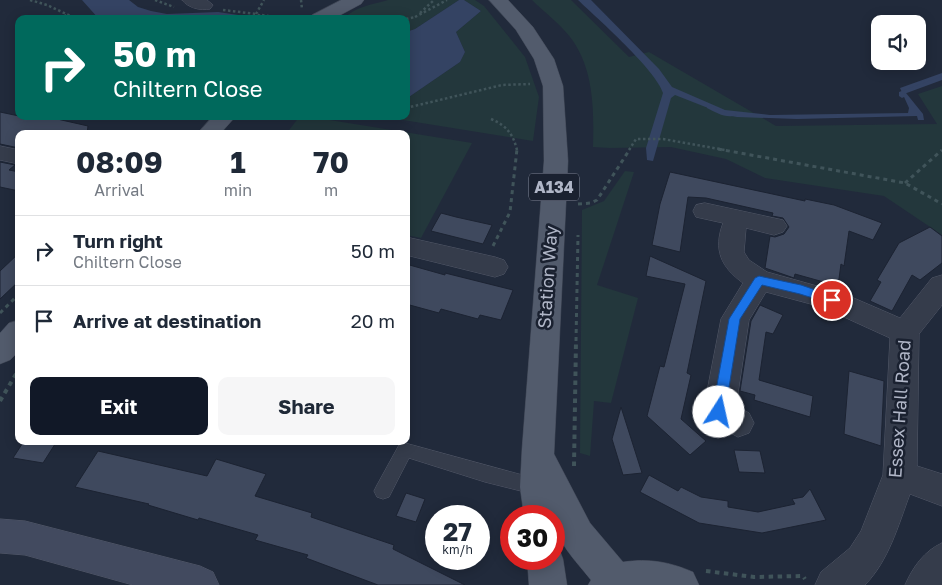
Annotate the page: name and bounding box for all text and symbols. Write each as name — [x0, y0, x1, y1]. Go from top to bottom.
map controls — [871, 15, 926, 70]
button: sound — [871, 15, 926, 70]
text: 50 m — [113, 33, 196, 75]
icon: right — [30, 35, 95, 100]
text: Chiltern Close — [113, 75, 263, 102]
text: 08:09 — [76, 144, 163, 180]
text: 1 — [230, 144, 246, 180]
text: 70 — [313, 144, 349, 180]
road number: A134 — [529, 173, 579, 200]
text: Arrival — [94, 180, 144, 200]
text: min — [224, 180, 252, 200]
text: m — [324, 180, 338, 200]
street label: Station Way — [532, 225, 562, 329]
text: Turn right — [73, 229, 163, 252]
icon: right — [30, 237, 58, 265]
text: 50 m — [351, 239, 395, 262]
text: Chiltern Close — [73, 252, 182, 272]
pin — [811, 279, 853, 321]
icon: arrive — [818, 286, 846, 314]
icon: arrive — [30, 307, 58, 335]
text: Arrive at destination — [73, 309, 261, 332]
text: 20 m — [351, 309, 395, 332]
street label: Essex Hall Road — [883, 339, 915, 479]
button: Exit — [30, 377, 208, 435]
button: Share — [218, 377, 395, 435]
position arrow — [692, 385, 744, 437]
speed limit sign: 30 — [500, 505, 565, 570]
text: 27 — [443, 516, 472, 547]
text: km/h — [442, 542, 473, 557]

